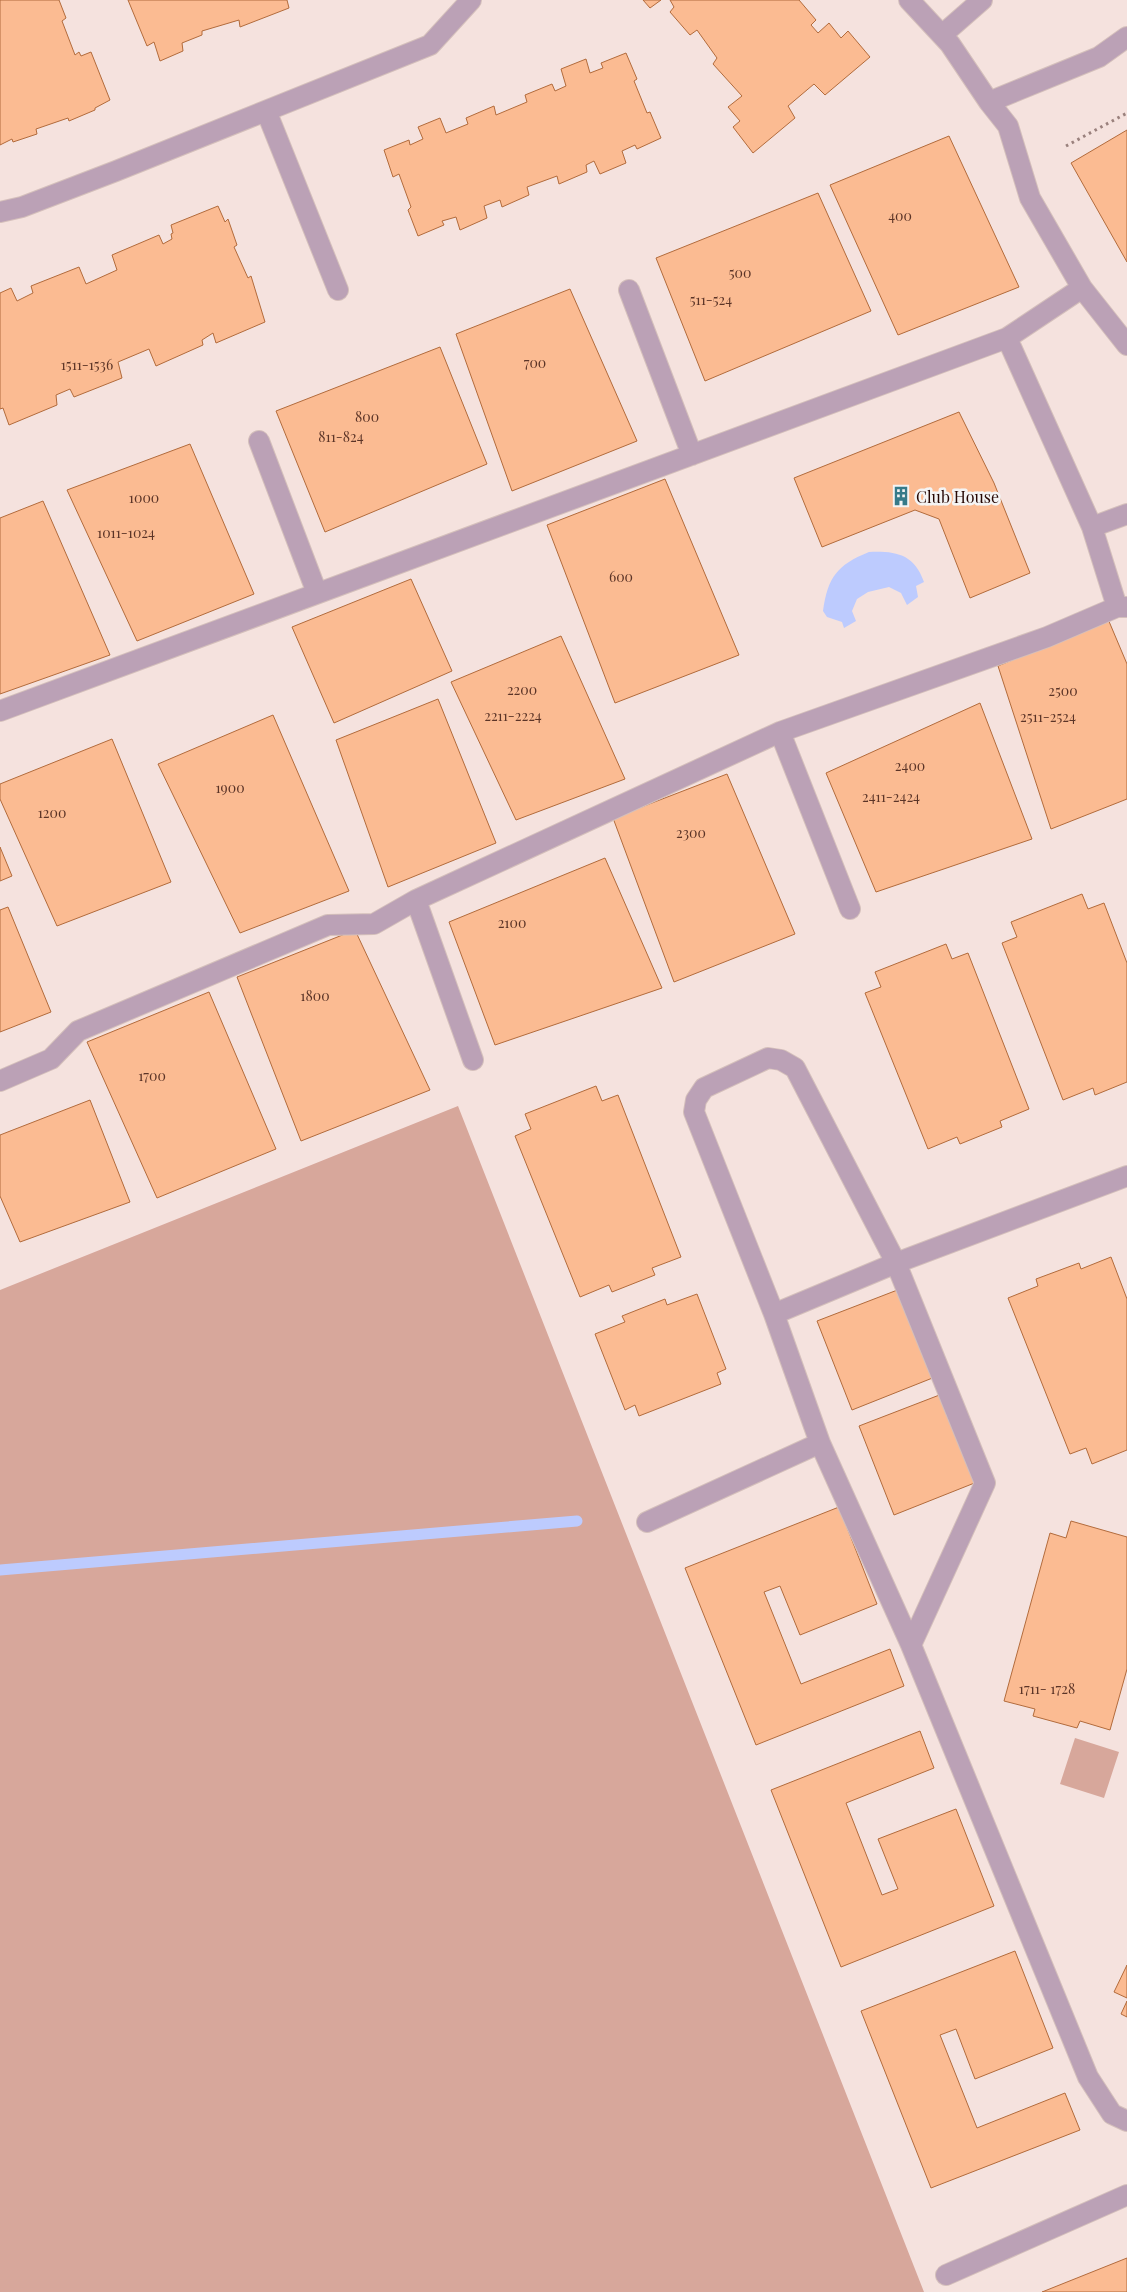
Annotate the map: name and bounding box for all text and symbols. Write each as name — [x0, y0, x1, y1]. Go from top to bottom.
house number: 400 — [888, 206, 912, 225]
house number: 500 — [729, 263, 751, 282]
house number: 511-524 — [690, 290, 732, 309]
house number: 700 — [524, 353, 546, 372]
house number: 1511-1536 — [61, 355, 113, 374]
house number: 800 — [355, 407, 379, 426]
house number: 811-824 — [318, 427, 364, 446]
building icon: Club House — [890, 485, 912, 507]
place label: Club House — [916, 486, 999, 507]
house number: 1000 — [129, 488, 159, 507]
house number: 1011-1024 — [97, 523, 155, 542]
house number: 600 — [609, 567, 633, 586]
house number: 2200 — [507, 680, 537, 699]
house number: 2500 — [1048, 681, 1078, 700]
house number: 2211-2224 — [484, 706, 542, 725]
house number: 2511-2524 — [1020, 707, 1076, 726]
house number: 2400 — [895, 756, 925, 775]
house number: 1900 — [215, 778, 245, 797]
house number: 2411-2424 — [862, 787, 920, 806]
house number: 1200 — [38, 803, 66, 822]
house number: 2300 — [676, 823, 706, 842]
house number: 2100 — [498, 913, 526, 932]
house number: 1800 — [300, 986, 330, 1005]
house number: 1700 — [138, 1066, 166, 1085]
house number: 1711- 1728 — [1019, 1679, 1075, 1698]

